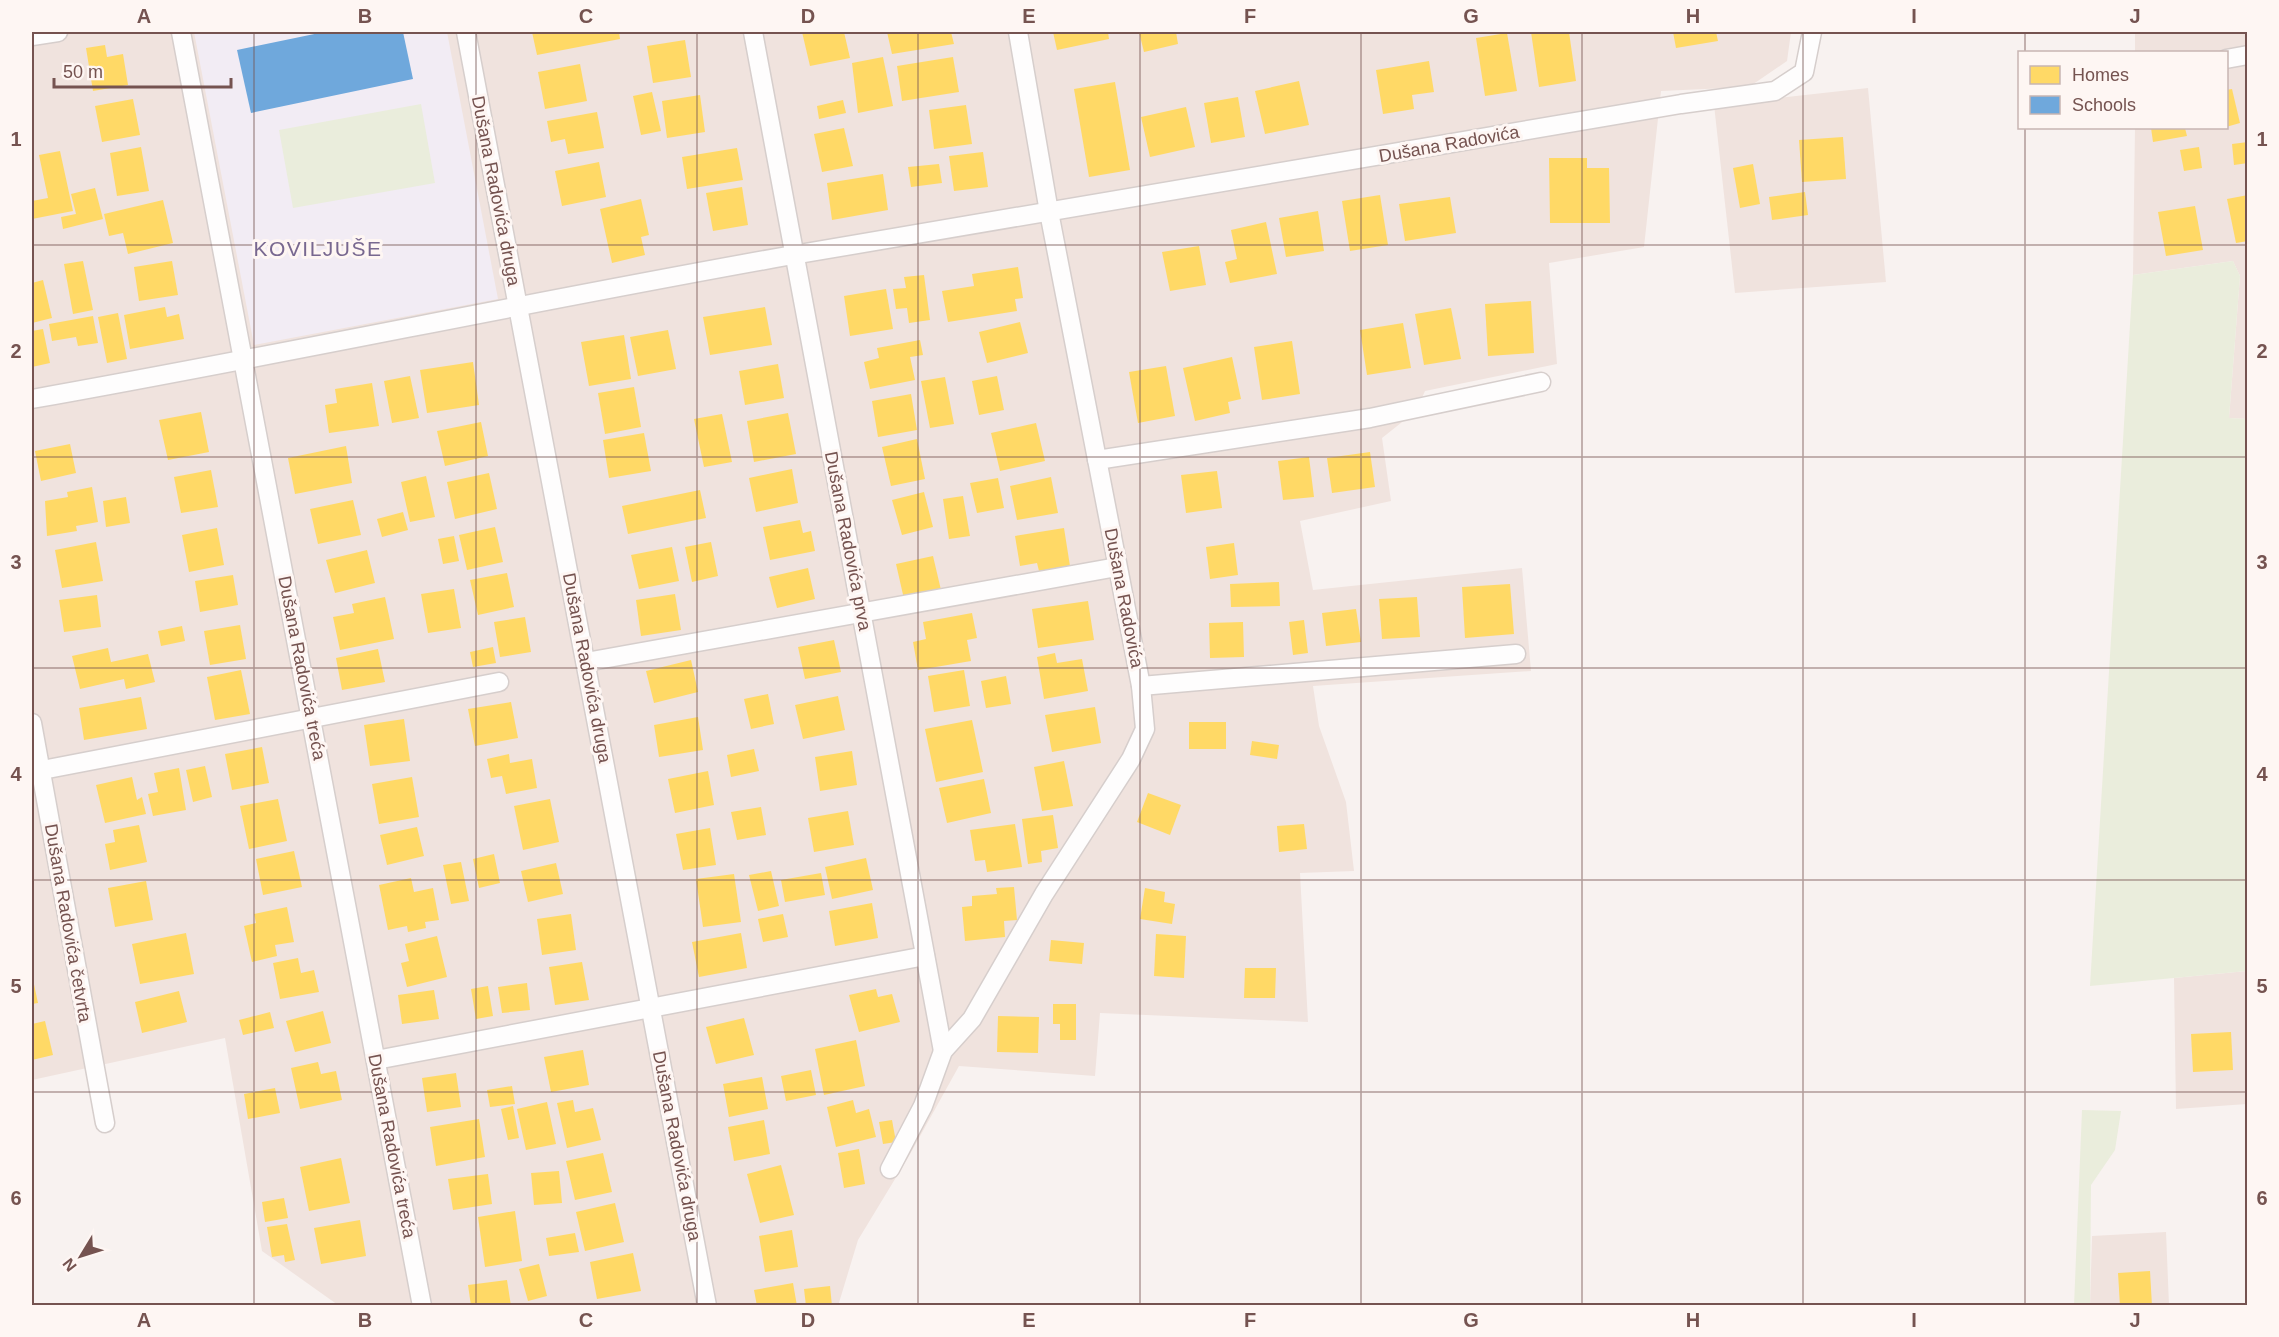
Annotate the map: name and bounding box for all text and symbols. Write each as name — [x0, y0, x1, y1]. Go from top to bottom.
text: A — [137, 5, 151, 27]
text: B — [358, 5, 372, 27]
text: C — [579, 5, 593, 27]
text: D — [801, 5, 815, 27]
text: E — [1022, 5, 1036, 27]
text: F — [1244, 5, 1256, 27]
text: G — [1463, 5, 1479, 27]
text: H — [1686, 5, 1700, 27]
text: I — [1911, 5, 1917, 27]
text: J — [2129, 5, 2141, 27]
scale bar — [54, 51, 231, 89]
legend — [2018, 51, 2228, 129]
text: 50 m — [63, 62, 103, 82]
text: Homes — [2072, 65, 2129, 85]
street label: Dušana Radovića druga — [468, 94, 524, 289]
text: Schools — [2072, 95, 2136, 115]
street label: Dušana Radovića — [1377, 122, 1522, 166]
text: 1 — [10, 128, 22, 150]
text: 1 — [2256, 128, 2268, 150]
district label: KOVILJUŠE — [253, 237, 383, 260]
text: 2 — [10, 340, 22, 362]
text: 2 — [2256, 340, 2268, 362]
street label: Dušana Radovića prva — [821, 450, 875, 633]
street label: Dušana Radovića — [1101, 526, 1148, 671]
text: 3 — [10, 551, 22, 573]
text: 3 — [2256, 551, 2268, 573]
street label: Dušana Radovića druga — [559, 571, 615, 766]
street label: Dušana Radovića treća — [274, 574, 330, 763]
text: 4 — [10, 763, 22, 785]
text: 4 — [2256, 763, 2268, 785]
street label: Dušana Radovića četvrta — [41, 822, 95, 1025]
text: 5 — [10, 975, 22, 997]
text: 5 — [2256, 975, 2268, 997]
street label: Dušana Radovića druga — [649, 1049, 705, 1244]
street label: Dušana Radovića treća — [364, 1052, 420, 1241]
text: 6 — [10, 1187, 22, 1209]
text: 6 — [2256, 1187, 2268, 1209]
north arrow — [51, 1226, 111, 1286]
text: N — [59, 1255, 80, 1275]
text: A — [137, 1309, 151, 1331]
text: B — [358, 1309, 372, 1331]
text: C — [579, 1309, 593, 1331]
text: D — [801, 1309, 815, 1331]
text: E — [1022, 1309, 1036, 1331]
text: F — [1244, 1309, 1256, 1331]
text: G — [1463, 1309, 1479, 1331]
text: H — [1686, 1309, 1700, 1331]
text: I — [1911, 1309, 1917, 1331]
text: J — [2129, 1309, 2141, 1331]

